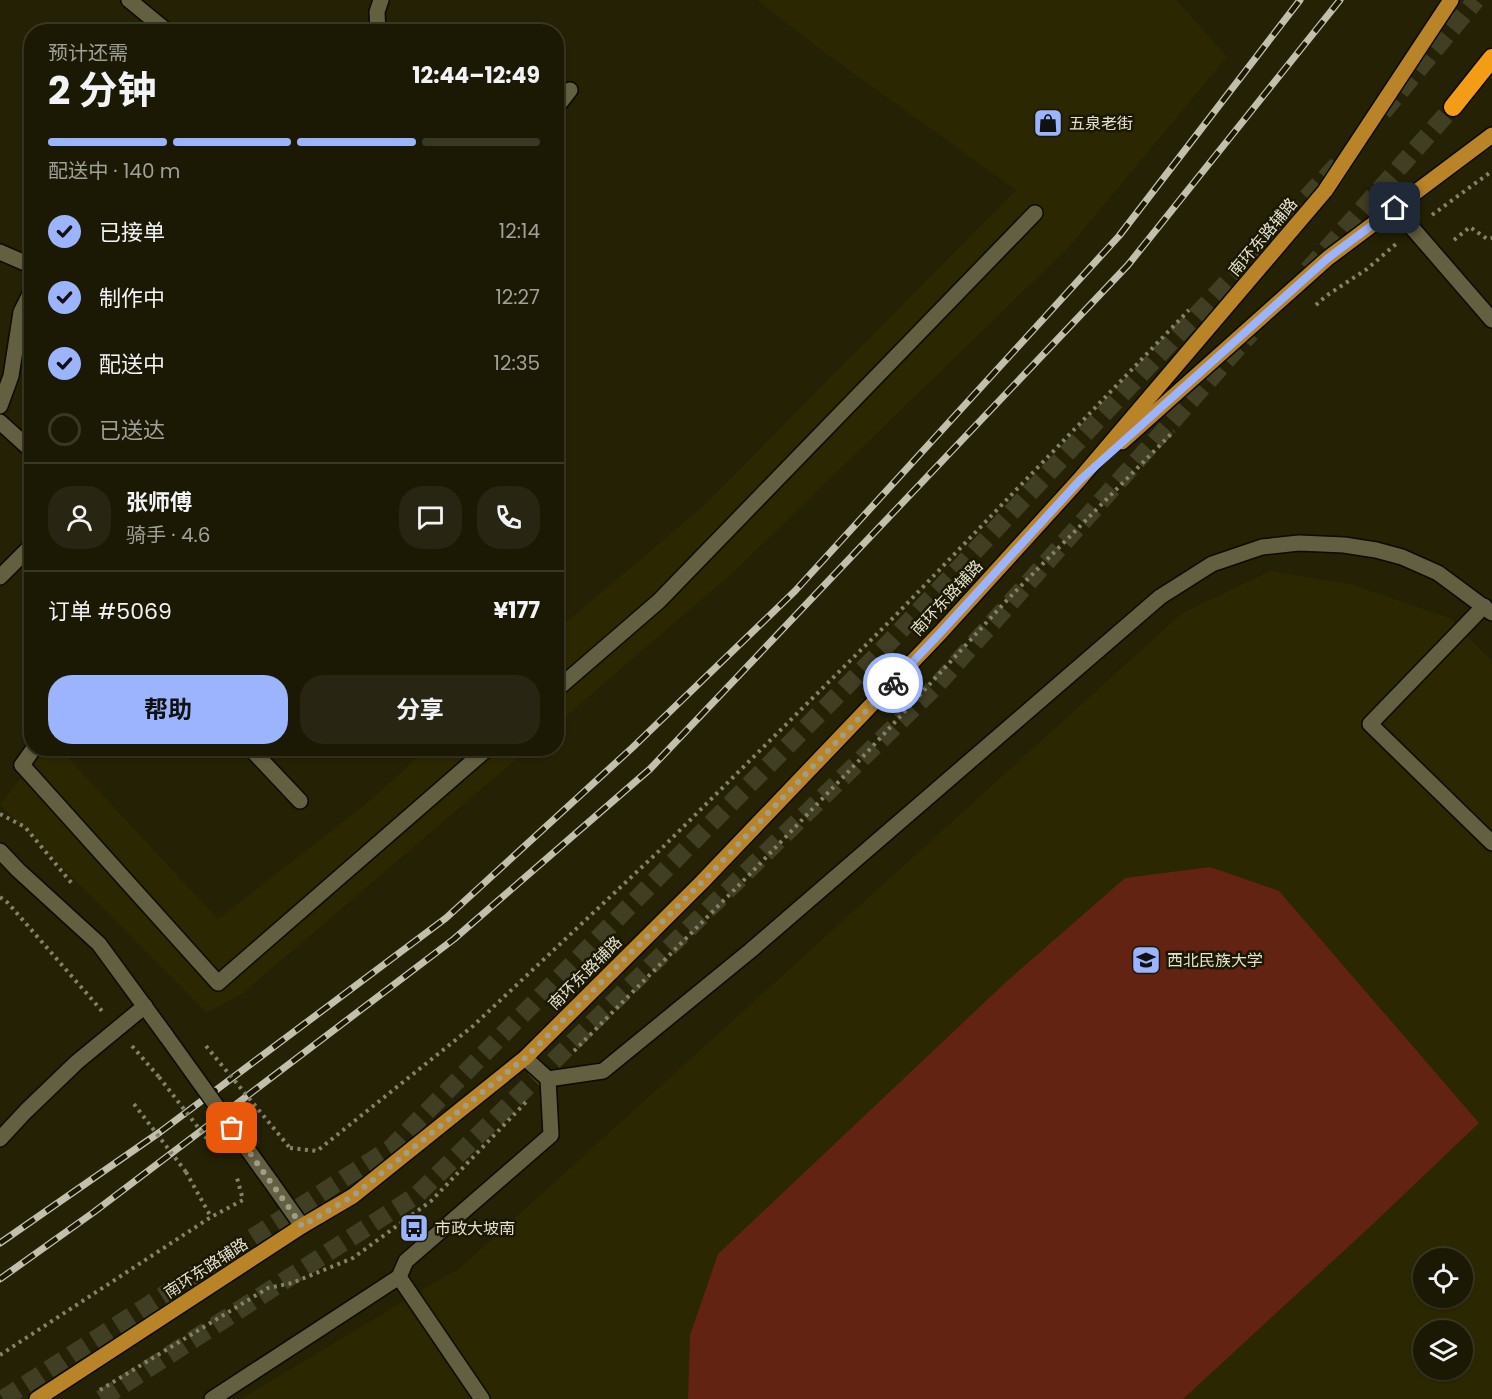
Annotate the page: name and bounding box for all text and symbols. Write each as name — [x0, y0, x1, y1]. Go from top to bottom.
text: 预计还需 — [48, 39, 128, 67]
text: 12:44–12:49 — [412, 60, 540, 91]
text: 2 分钟 — [48, 63, 157, 118]
shop icon: 五泉老街 — [1032, 107, 1064, 139]
place label: 五泉老街 — [1069, 112, 1133, 135]
text: 配送中 · 140 m — [48, 157, 180, 185]
pin — [1369, 182, 1420, 233]
icon: home — [1378, 191, 1411, 224]
street label: 南环东路辅路 — [1223, 193, 1303, 281]
icon: check — [48, 215, 81, 248]
text: 已接单 — [99, 217, 165, 248]
text: 12:14 — [499, 217, 540, 245]
icon: check — [48, 281, 81, 314]
text: 制作中 — [99, 283, 165, 314]
text: 12:27 — [495, 283, 540, 311]
icon: check — [48, 347, 81, 380]
text: 配送中 — [99, 349, 165, 380]
text: 12:35 — [494, 349, 540, 377]
text: 已送达 — [99, 415, 165, 446]
button: person — [48, 486, 111, 549]
button: chat — [399, 486, 462, 549]
button: phone — [477, 486, 540, 549]
text: 张师傅 — [126, 487, 192, 518]
text: 骑手 · 4.6 — [126, 521, 210, 549]
street label: 南环东路辅路 — [906, 555, 988, 641]
text: ¥177 — [493, 595, 540, 626]
text: 订单 #5069 — [48, 596, 172, 627]
courier — [863, 653, 923, 713]
icon: bike — [877, 667, 910, 700]
button: 帮助 — [48, 675, 288, 744]
button: 分享 — [300, 675, 540, 744]
street label: 南环东路辅路 — [543, 931, 627, 1015]
school or university icon: 西北民族大学 — [1130, 944, 1162, 976]
place label: 西北民族大学 — [1167, 949, 1263, 972]
pin — [206, 1102, 257, 1153]
icon: bag — [215, 1111, 248, 1144]
bus stop icon: 市政大坡南 — [398, 1212, 430, 1244]
place label: 市政大坡南 — [435, 1217, 515, 1240]
street label: 南环东路辅路 — [159, 1232, 253, 1304]
map controls — [1413, 1248, 1473, 1380]
button: locate — [1413, 1248, 1473, 1308]
button: layers — [1413, 1320, 1473, 1380]

